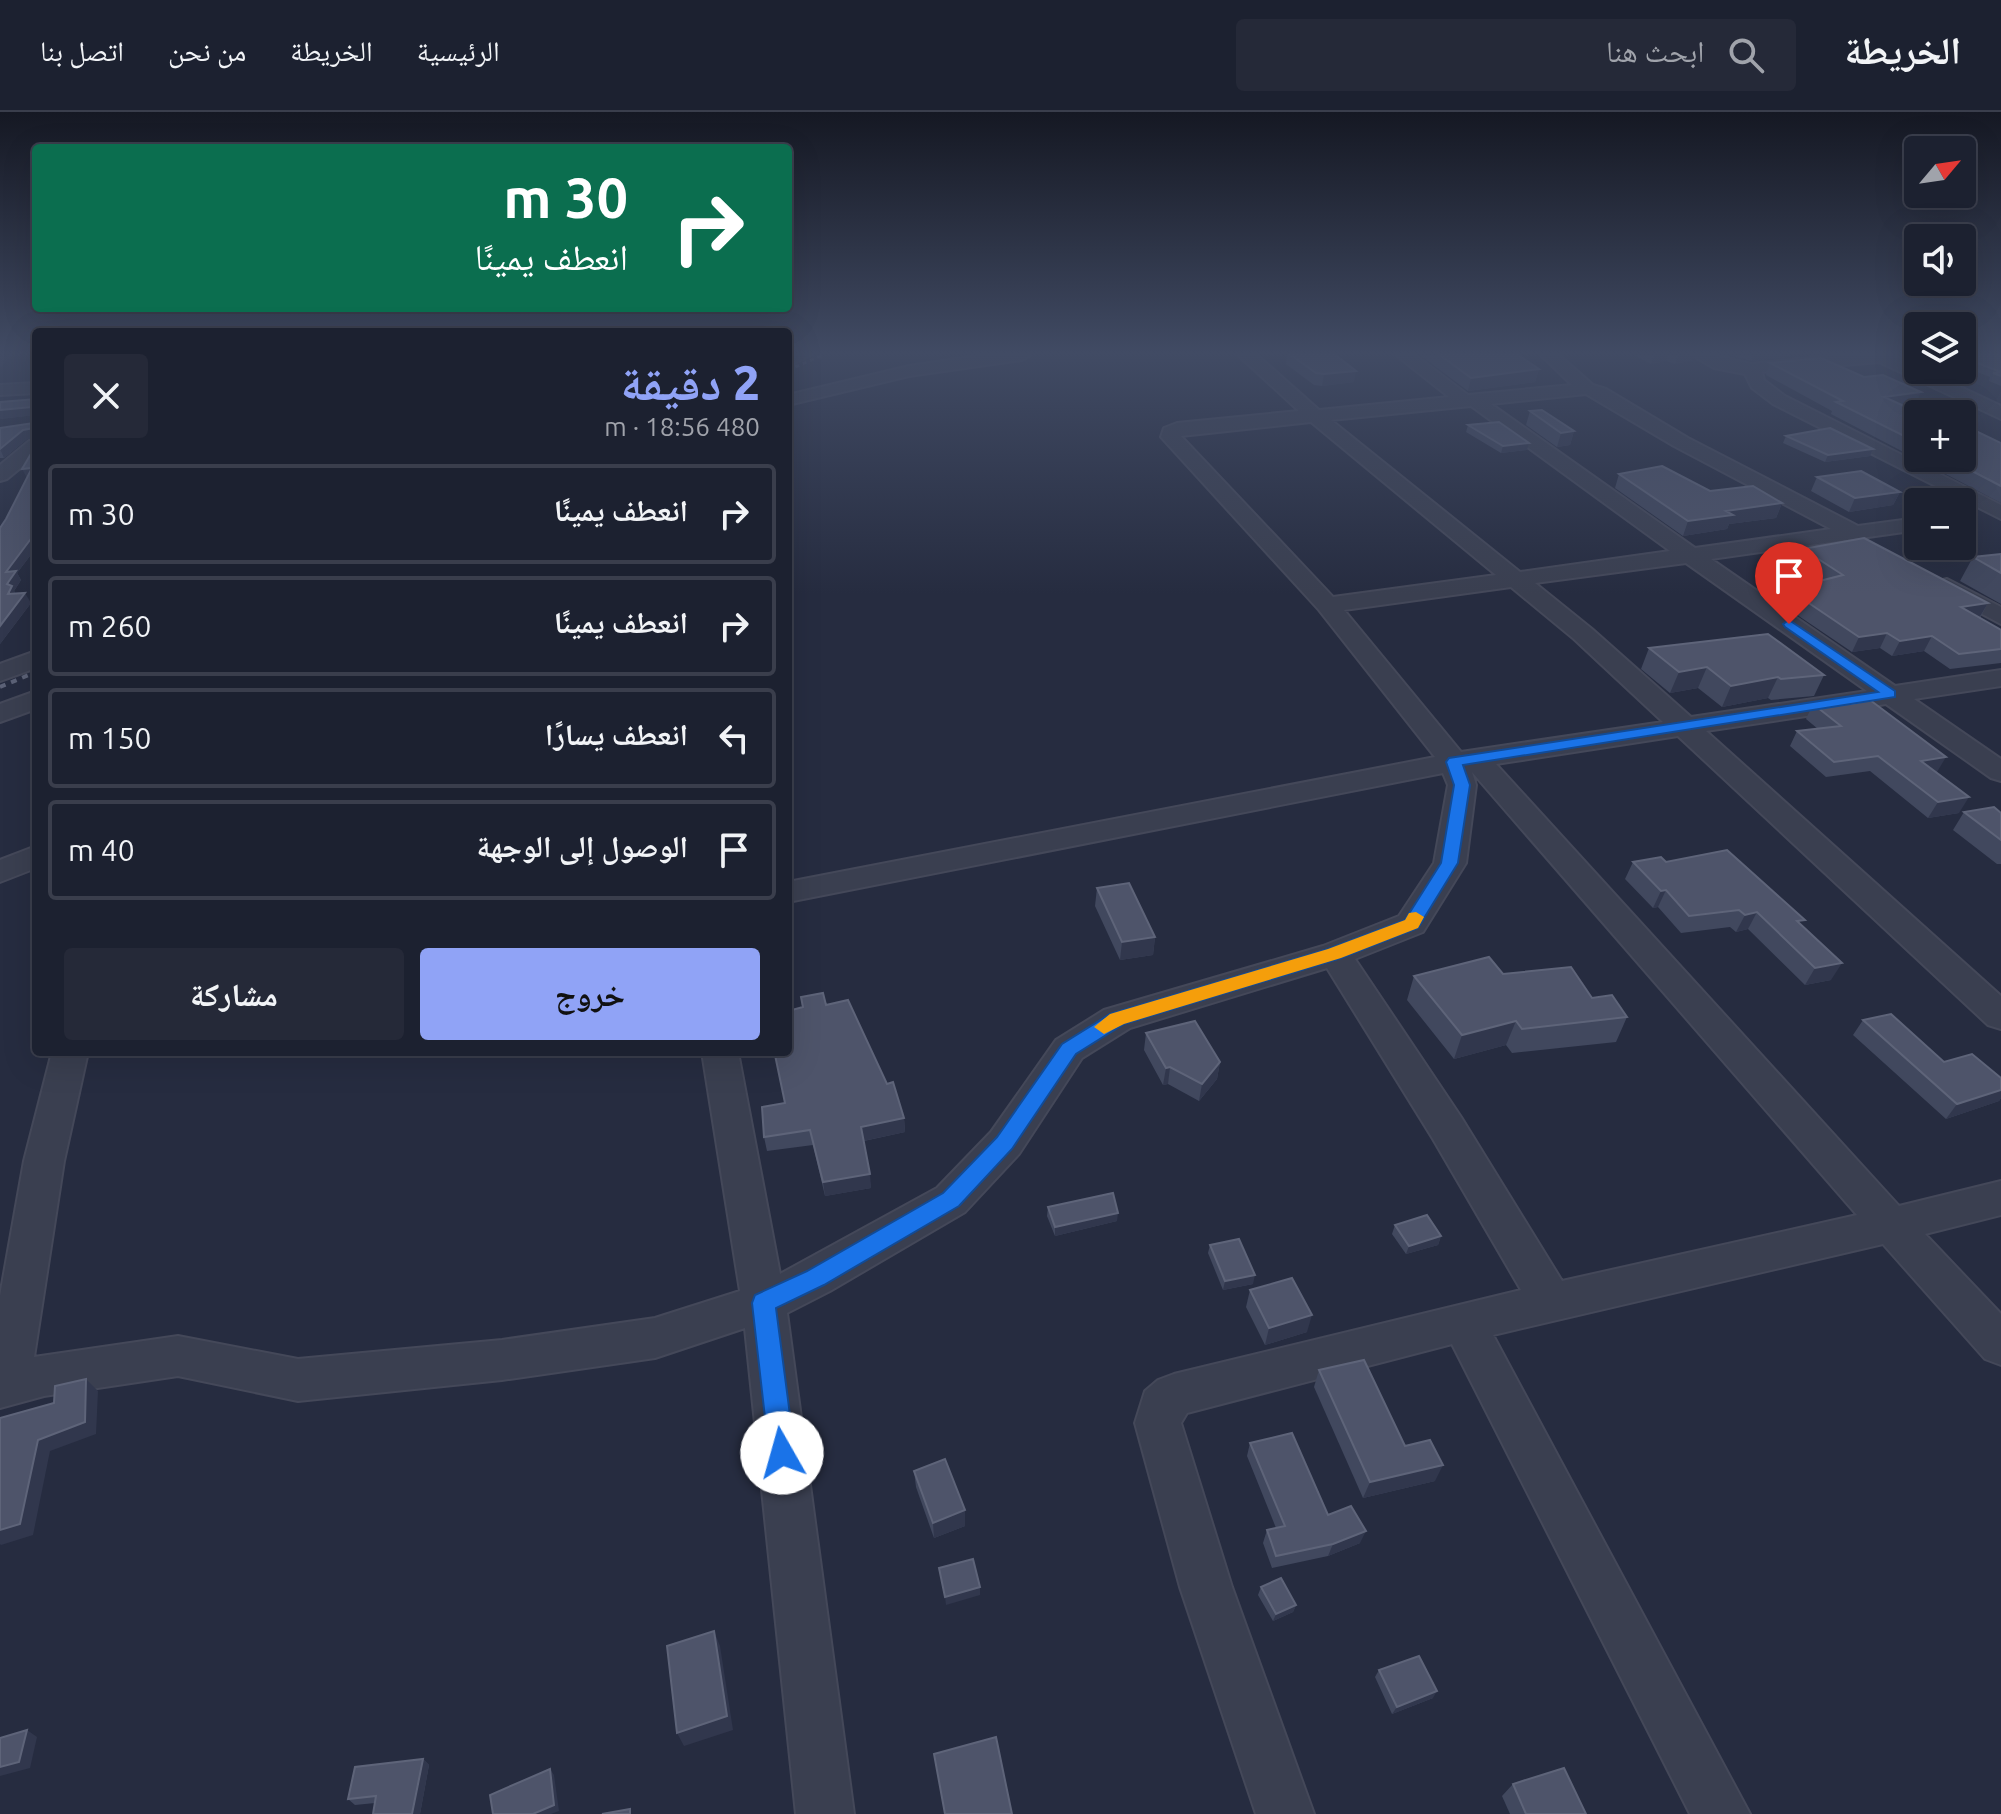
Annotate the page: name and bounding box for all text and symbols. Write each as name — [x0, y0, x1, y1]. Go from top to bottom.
search box — [1236, 19, 1796, 91]
text: الخريطة — [1844, 29, 1961, 71]
icon: search — [1724, 33, 1768, 77]
text: ابحث هنا — [1606, 34, 1704, 68]
text: اتصل بنا — [40, 35, 124, 66]
text: من نحن — [168, 35, 246, 66]
text: الخريطة — [290, 35, 373, 66]
text: الرئيسية — [417, 35, 500, 66]
north arrow — [1904, 136, 1976, 208]
map controls — [1904, 136, 1976, 560]
text: 30 m — [503, 166, 628, 229]
icon: right — [656, 176, 760, 280]
button: sound — [1904, 224, 1976, 296]
text: انعطف يمينًا — [475, 236, 628, 277]
button: layers — [1904, 312, 1976, 384]
button: close — [64, 354, 148, 438]
text: 2 دقيقة — [621, 355, 760, 409]
button: + — [1904, 400, 1976, 472]
text: 480 m · 18:56 — [604, 412, 760, 441]
button: − — [1904, 488, 1976, 560]
icon: right — [712, 492, 756, 536]
text: انعطف يمينًا — [554, 493, 688, 527]
text: 30 m — [68, 497, 135, 531]
pin — [1755, 542, 1823, 624]
icon: arrive — [1767, 554, 1811, 598]
icon: right — [712, 604, 756, 648]
text: انعطف يمينًا — [554, 605, 688, 639]
text: 260 m — [68, 609, 152, 643]
icon: left — [712, 716, 756, 760]
text: انعطف يسارًا — [545, 717, 688, 751]
text: 150 m — [68, 721, 152, 755]
icon: arrive — [712, 828, 756, 872]
text: الوصول إلى الوجهة — [477, 829, 688, 863]
text: 40 m — [68, 833, 135, 867]
button: مشاركة — [64, 948, 404, 1040]
button: خروج — [420, 948, 760, 1040]
position arrow — [740, 1411, 824, 1495]

